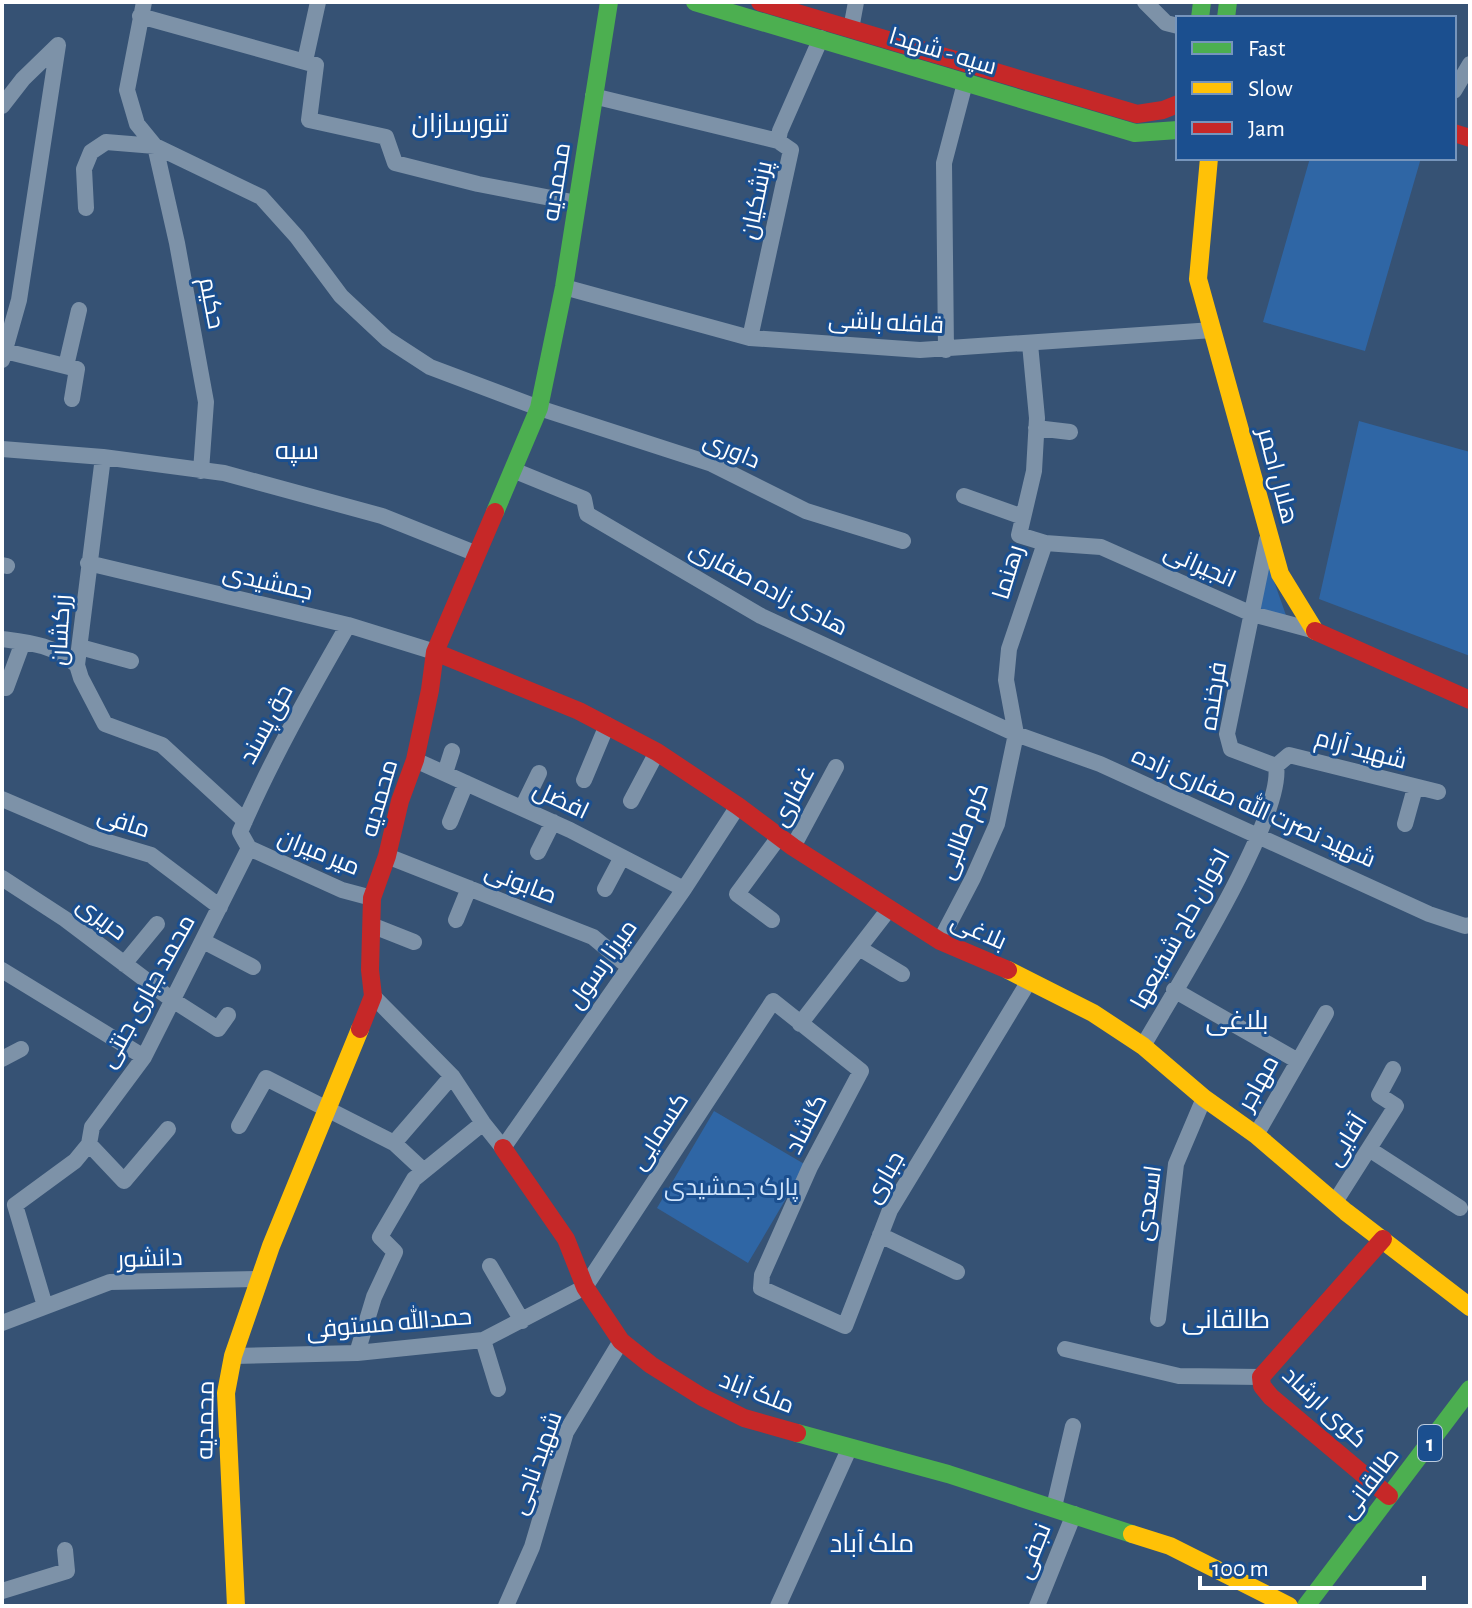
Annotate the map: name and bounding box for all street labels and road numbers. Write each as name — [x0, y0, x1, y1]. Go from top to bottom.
street label: سپه - شهدا — [886, 23, 1000, 82]
street label: محمدیه — [539, 141, 575, 223]
street label: پزشکیان — [736, 158, 780, 242]
street label: حکیم — [191, 275, 228, 332]
street label: قافله باشی — [827, 307, 945, 339]
street label: هلال احمر — [1251, 424, 1301, 527]
street label: داوری — [699, 428, 763, 474]
street label: هادی زاده صفاری — [685, 537, 852, 642]
street label: انجیرانی — [1160, 540, 1239, 593]
street label: رهنما — [989, 542, 1029, 602]
street label: جمشیدی — [220, 560, 315, 606]
street label: زرکشان — [46, 594, 76, 666]
street label: فرخنده — [1197, 660, 1231, 732]
street label: حق پسند — [236, 681, 300, 769]
street label: شهید آرام — [1312, 724, 1410, 777]
street label: شهید نصرت الله صفاری زاده — [1128, 739, 1381, 873]
street label: محمدیه — [358, 757, 402, 840]
street label: غفاری — [768, 762, 820, 831]
street label: افضل — [529, 778, 592, 825]
street label: کرم طالبی — [935, 780, 996, 884]
street label: مافی — [94, 803, 153, 844]
street label: میر میران — [274, 826, 363, 881]
street label: اخوان حاج شفیعها — [1126, 845, 1237, 1015]
street label: صابونی — [481, 859, 560, 909]
street label: حریری — [71, 892, 131, 946]
street label: بلاغی — [947, 909, 1010, 956]
street label: محمد جباری جنتی — [96, 911, 201, 1072]
street label: میرزا رسول — [564, 916, 643, 1014]
street label: مهاجر — [1233, 1052, 1285, 1117]
street label: کسمایی — [626, 1089, 694, 1175]
street label: گلشاد — [781, 1091, 832, 1158]
street label: آقایی — [1320, 1109, 1373, 1171]
street label: جباری — [861, 1148, 910, 1208]
street label: اسعدی — [1132, 1164, 1167, 1243]
street label: دانشور — [115, 1245, 183, 1272]
street label: حمدالله مستوفی — [305, 1300, 473, 1344]
street label: کوی ارشاد — [1277, 1362, 1372, 1453]
street label: ملک آباد — [716, 1366, 798, 1418]
street label: محمدیه — [193, 1380, 219, 1460]
street label: شهید ناجی — [506, 1408, 568, 1518]
road number: 1 — [1418, 1425, 1442, 1461]
street label: طالقانی — [1336, 1444, 1405, 1524]
street label: نجفی — [1012, 1520, 1057, 1583]

